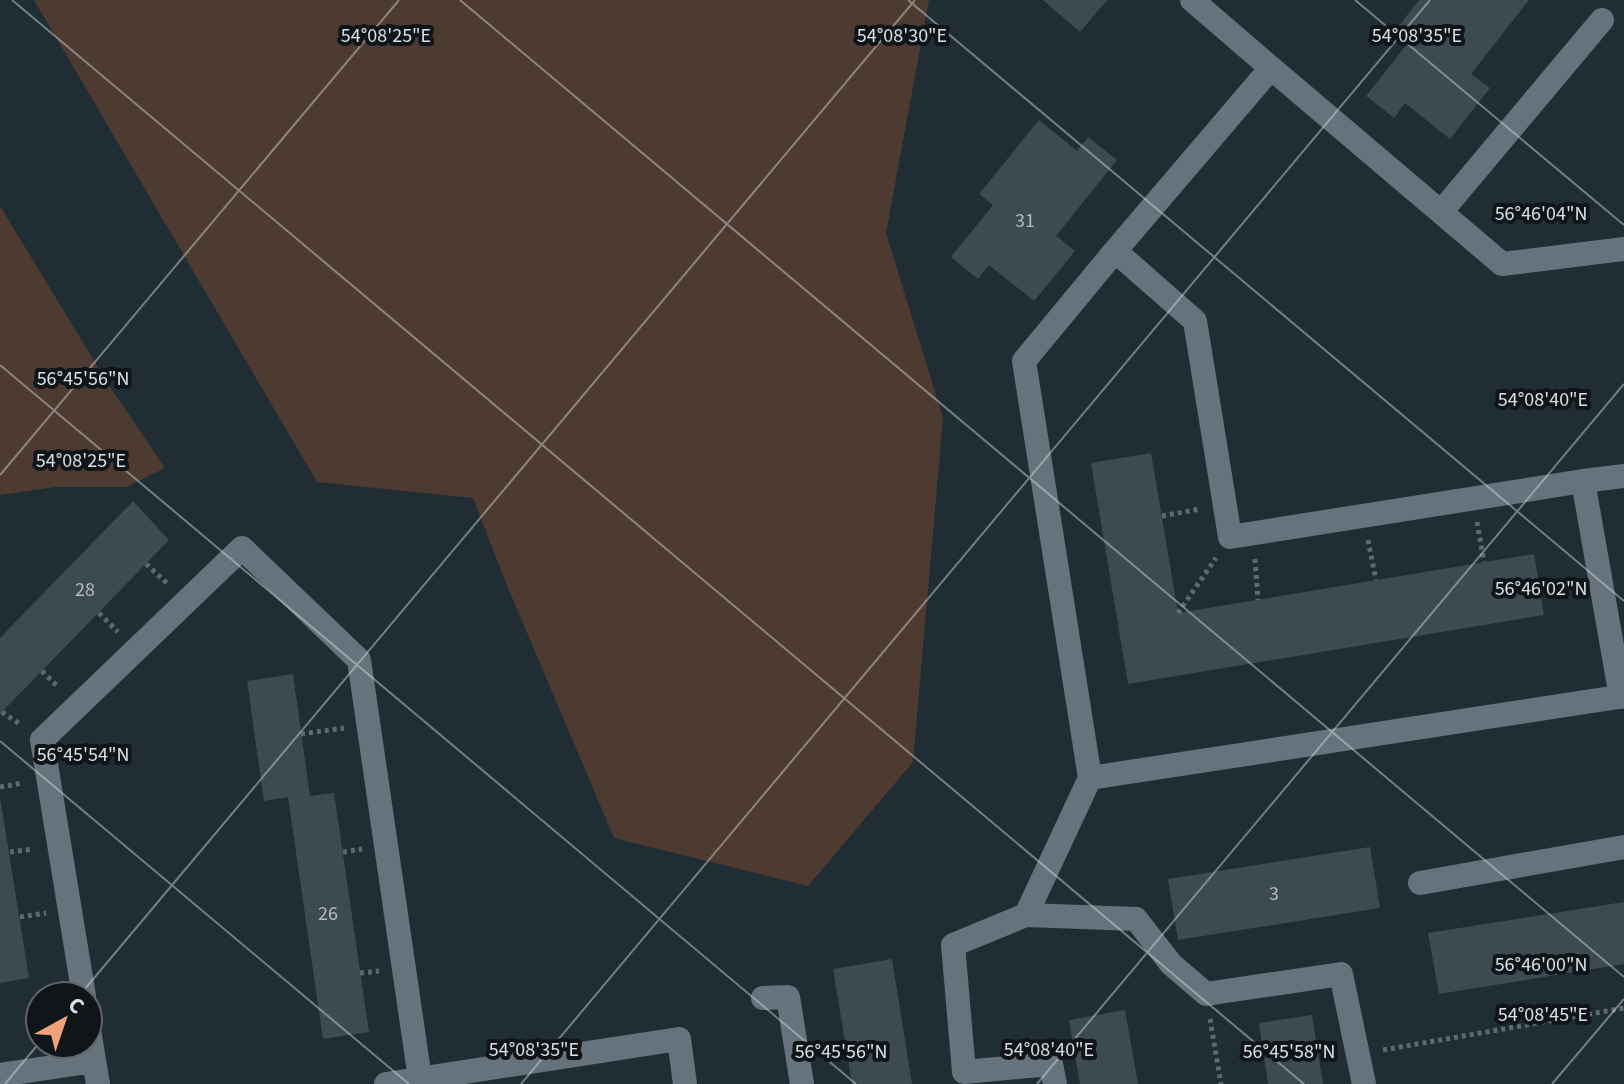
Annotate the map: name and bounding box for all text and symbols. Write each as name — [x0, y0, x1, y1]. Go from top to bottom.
text: 54°08'25"E — [341, 22, 431, 50]
text: 54°08'30"E — [857, 22, 947, 50]
text: 54°08'35"E — [1372, 22, 1462, 50]
text: 56°46'04"N — [1495, 200, 1587, 228]
house number: 31 — [1015, 207, 1035, 235]
text: 56°45'56"N — [37, 365, 129, 393]
text: 54°08'40"E — [1498, 386, 1588, 414]
text: 54°08'25"E — [36, 447, 126, 475]
text: 56°46'02"N — [1495, 575, 1587, 603]
house number: 28 — [75, 576, 95, 604]
text: 56°45'54"N — [37, 741, 129, 769]
house number: 3 — [1269, 880, 1279, 908]
house number: 26 — [318, 900, 338, 928]
text: 56°46'00"N — [1495, 951, 1587, 979]
north arrow — [24, 980, 104, 1060]
text: С — [61, 989, 92, 1022]
text: 54°08'45"E — [1498, 1001, 1588, 1029]
text: 54°08'35"E — [489, 1036, 579, 1064]
text: 54°08'40"E — [1004, 1036, 1094, 1064]
text: 56°45'56"N — [795, 1038, 887, 1066]
text: 56°45'58"N — [1243, 1038, 1335, 1066]

